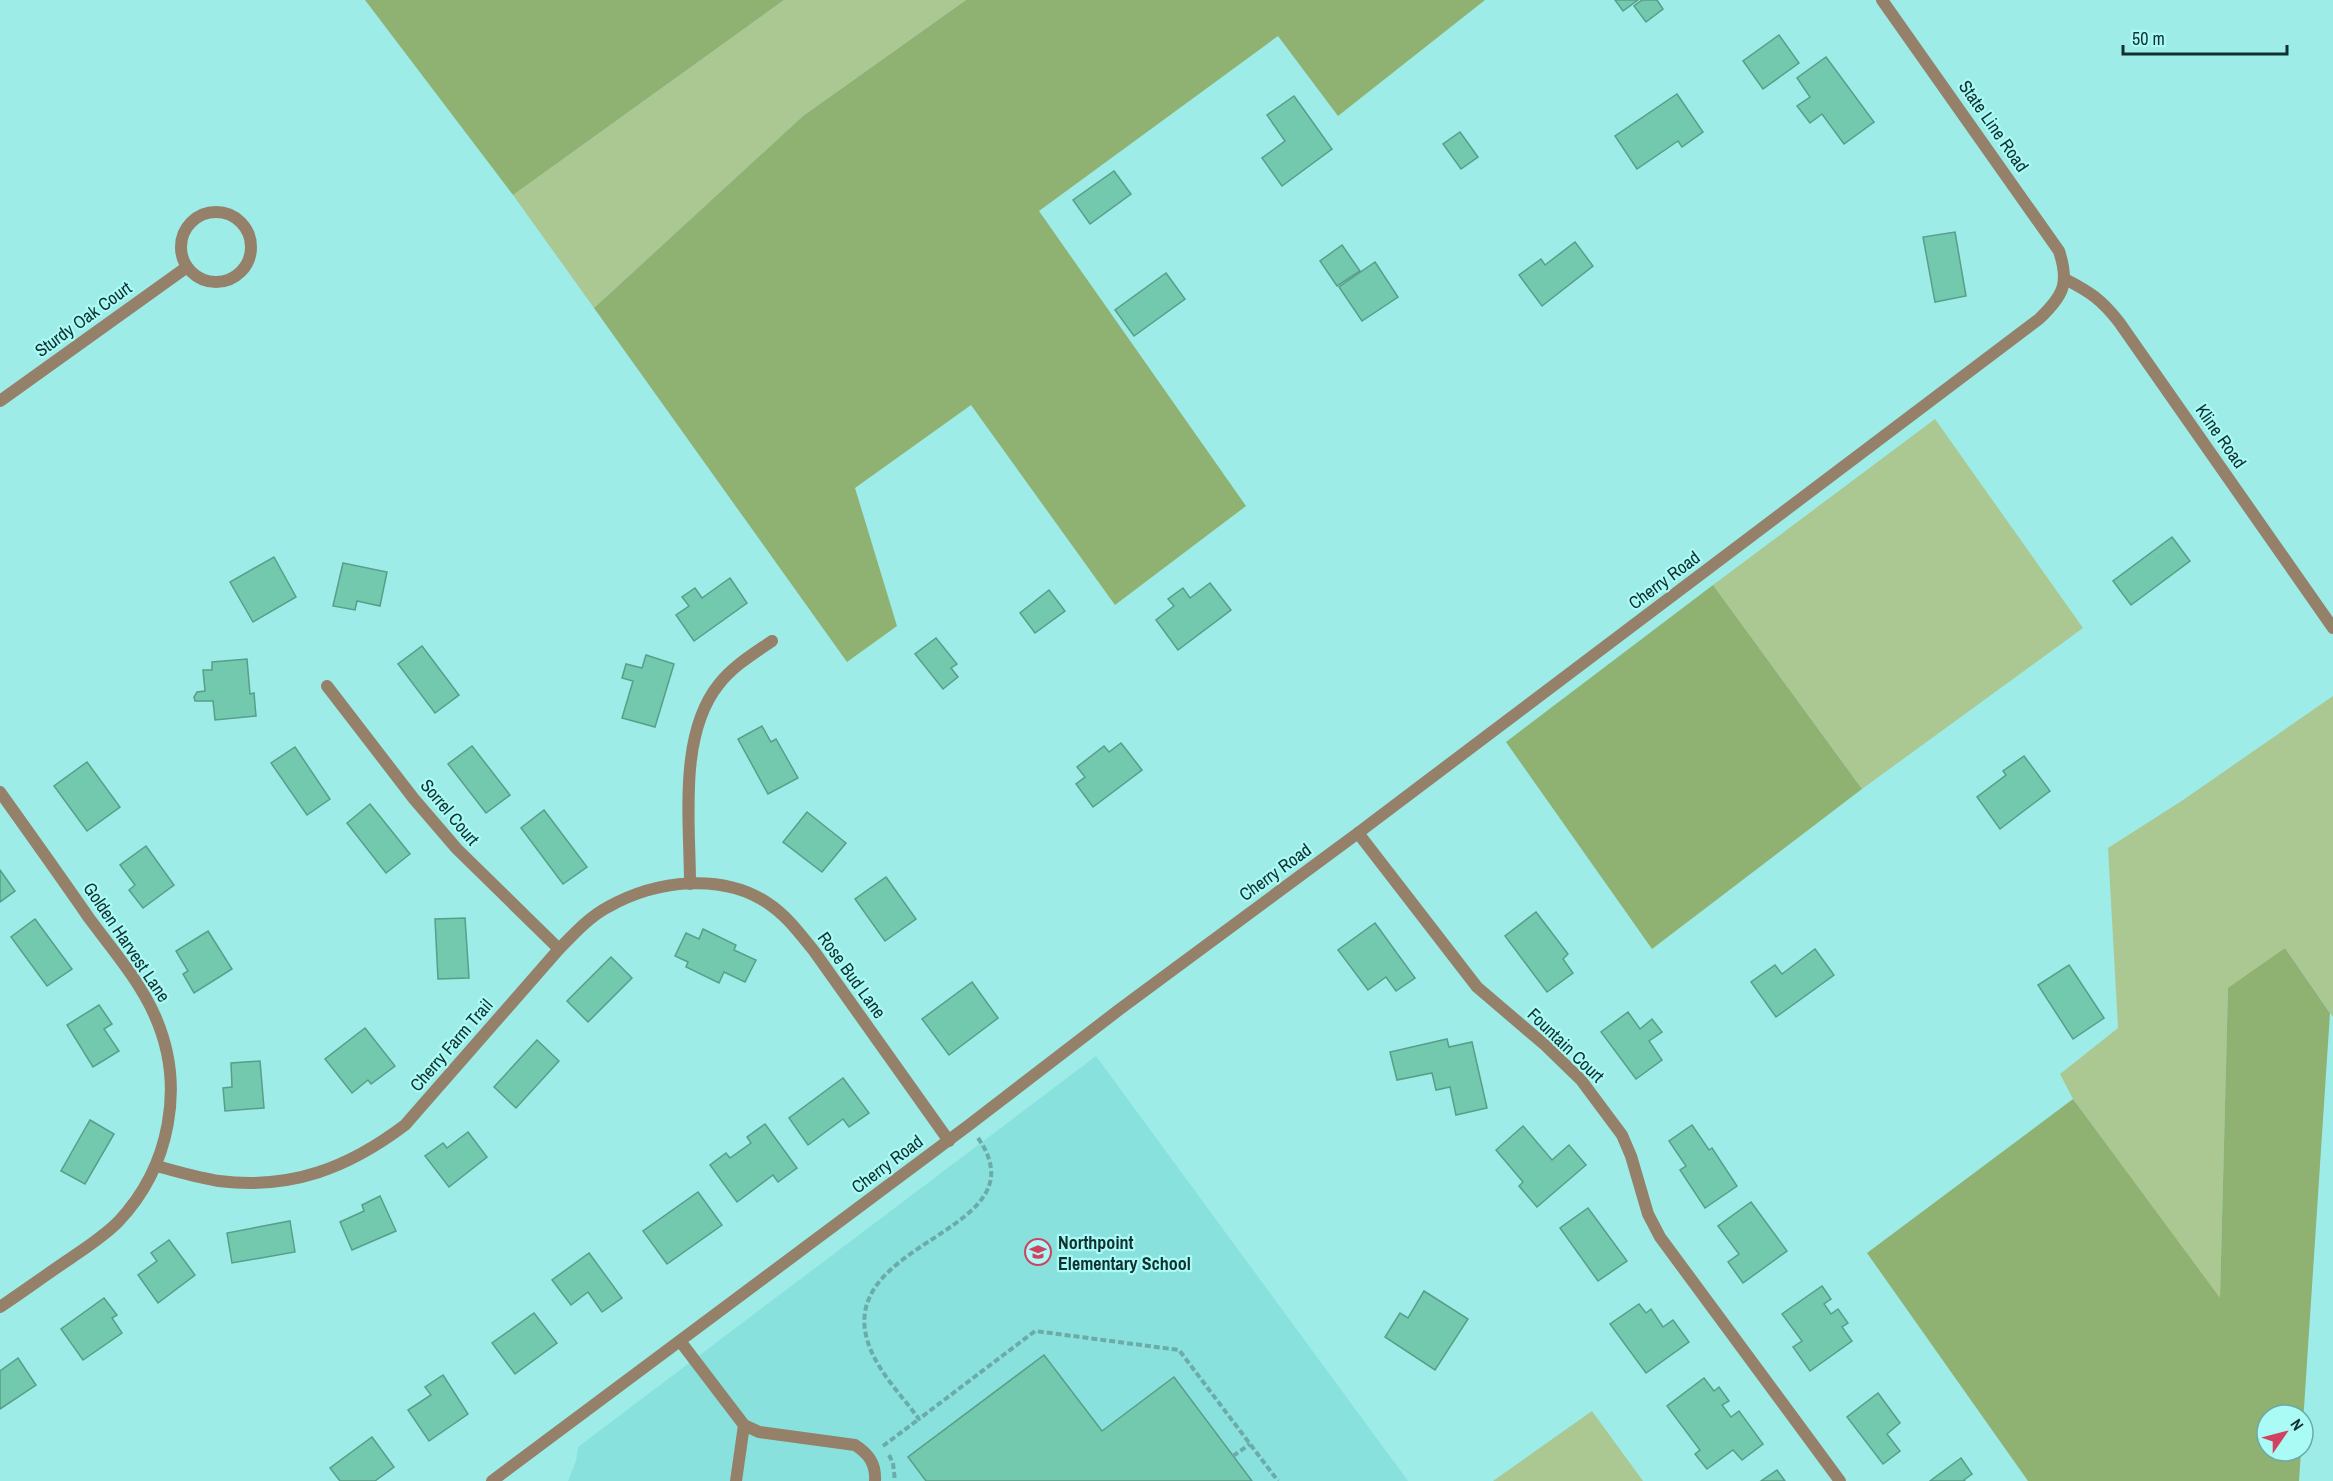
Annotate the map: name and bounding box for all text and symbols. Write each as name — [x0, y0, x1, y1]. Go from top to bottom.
scale bar — [2123, 18, 2286, 56]
text: 50 m — [2132, 26, 2165, 51]
street label: State Line Road — [1953, 75, 2035, 177]
street label: Sturdy Oak Court — [30, 275, 136, 363]
street label: Kline Road — [2190, 399, 2252, 473]
street label: Cherry Road — [1623, 545, 1705, 615]
street label: Sorrel Court — [415, 773, 485, 851]
street label: Cherry Road — [1234, 837, 1316, 907]
street label: Golden Harvest Lane — [78, 877, 176, 1007]
street label: Rose Bud Lane — [812, 926, 892, 1024]
street label: Cherry Farm Trail — [404, 993, 498, 1097]
street label: Fountain Court — [1522, 1002, 1610, 1088]
street label: Cherry Road — [846, 1129, 928, 1199]
place label: Northpoint Elementary School — [1058, 1230, 1191, 1276]
school or university icon: Northpoint Elementary School — [1023, 1237, 1053, 1267]
north arrow — [2255, 1403, 2315, 1463]
text: N — [2286, 1414, 2309, 1435]

